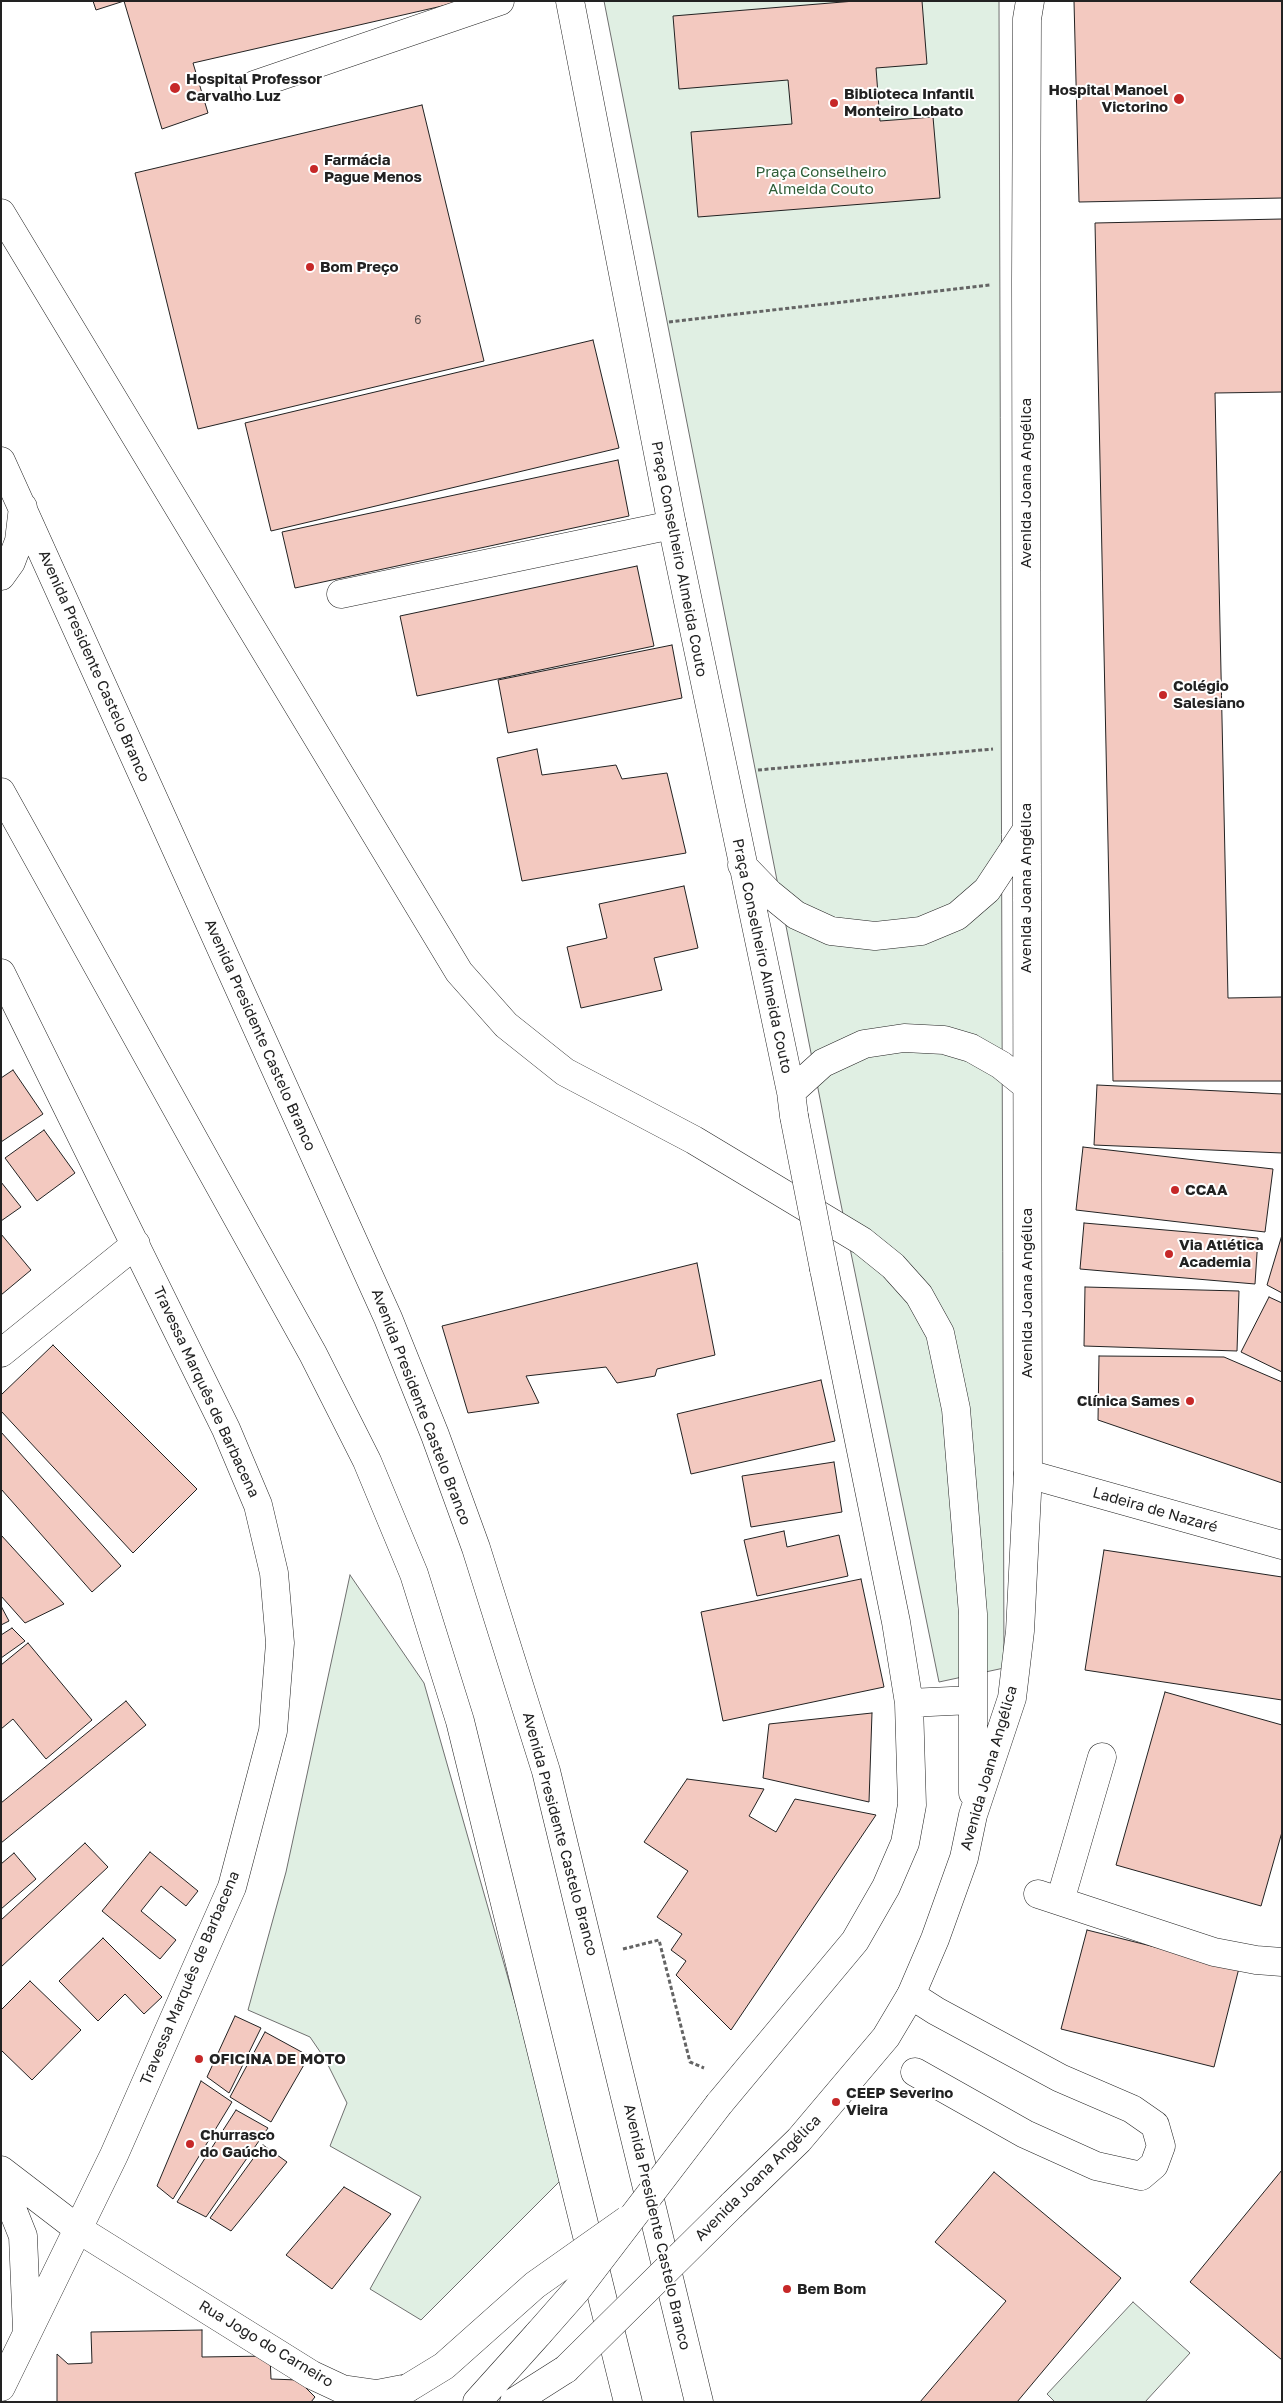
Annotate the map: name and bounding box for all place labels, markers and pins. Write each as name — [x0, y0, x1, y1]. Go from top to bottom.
place label: Hospital Professor Carvalho Luz — [186, 70, 322, 105]
marker: Hospital Professor Carvalho Luz — [168, 81, 182, 95]
place label: Hospital Manoel Victorino — [1048, 81, 1168, 116]
place label: Biblioteca Infantil Monteiro Lobato — [844, 85, 974, 120]
marker: Hospital Manoel Victorino — [1172, 92, 1186, 106]
marker: Biblioteca Infantil Monteiro Lobato — [828, 97, 840, 109]
place label: Farmácia Pague Menos — [324, 151, 422, 186]
marker: Farmácia Pague Menos — [308, 163, 320, 175]
place label: Bom Preço — [320, 258, 399, 276]
marker: Bom Preço — [304, 261, 316, 273]
place label: Colégio Salesiano — [1173, 677, 1245, 712]
marker: Colégio Salesiano — [1157, 689, 1169, 701]
place label: CCAA — [1185, 1181, 1228, 1199]
marker: CCAA — [1169, 1184, 1181, 1196]
place label: Via Atlética Academia — [1179, 1236, 1264, 1271]
marker: Via Atlética Academia — [1163, 1248, 1175, 1260]
place label: Clínica Sames — [1077, 1392, 1180, 1410]
marker: Clínica Sames — [1184, 1395, 1196, 1407]
place label: OFICINA DE MOTO — [209, 2050, 346, 2068]
marker: OFICINA DE MOTO — [193, 2053, 205, 2065]
place label: CEEP Severino Vieira — [846, 2084, 953, 2119]
marker: CEEP Severino Vieira — [830, 2096, 842, 2108]
place label: Churrasco do Gaúcho — [200, 2126, 277, 2161]
marker: Churrasco do Gaúcho — [184, 2138, 196, 2150]
place label: Bem Bom — [797, 2280, 866, 2298]
marker: Bem Bom — [781, 2283, 793, 2295]

